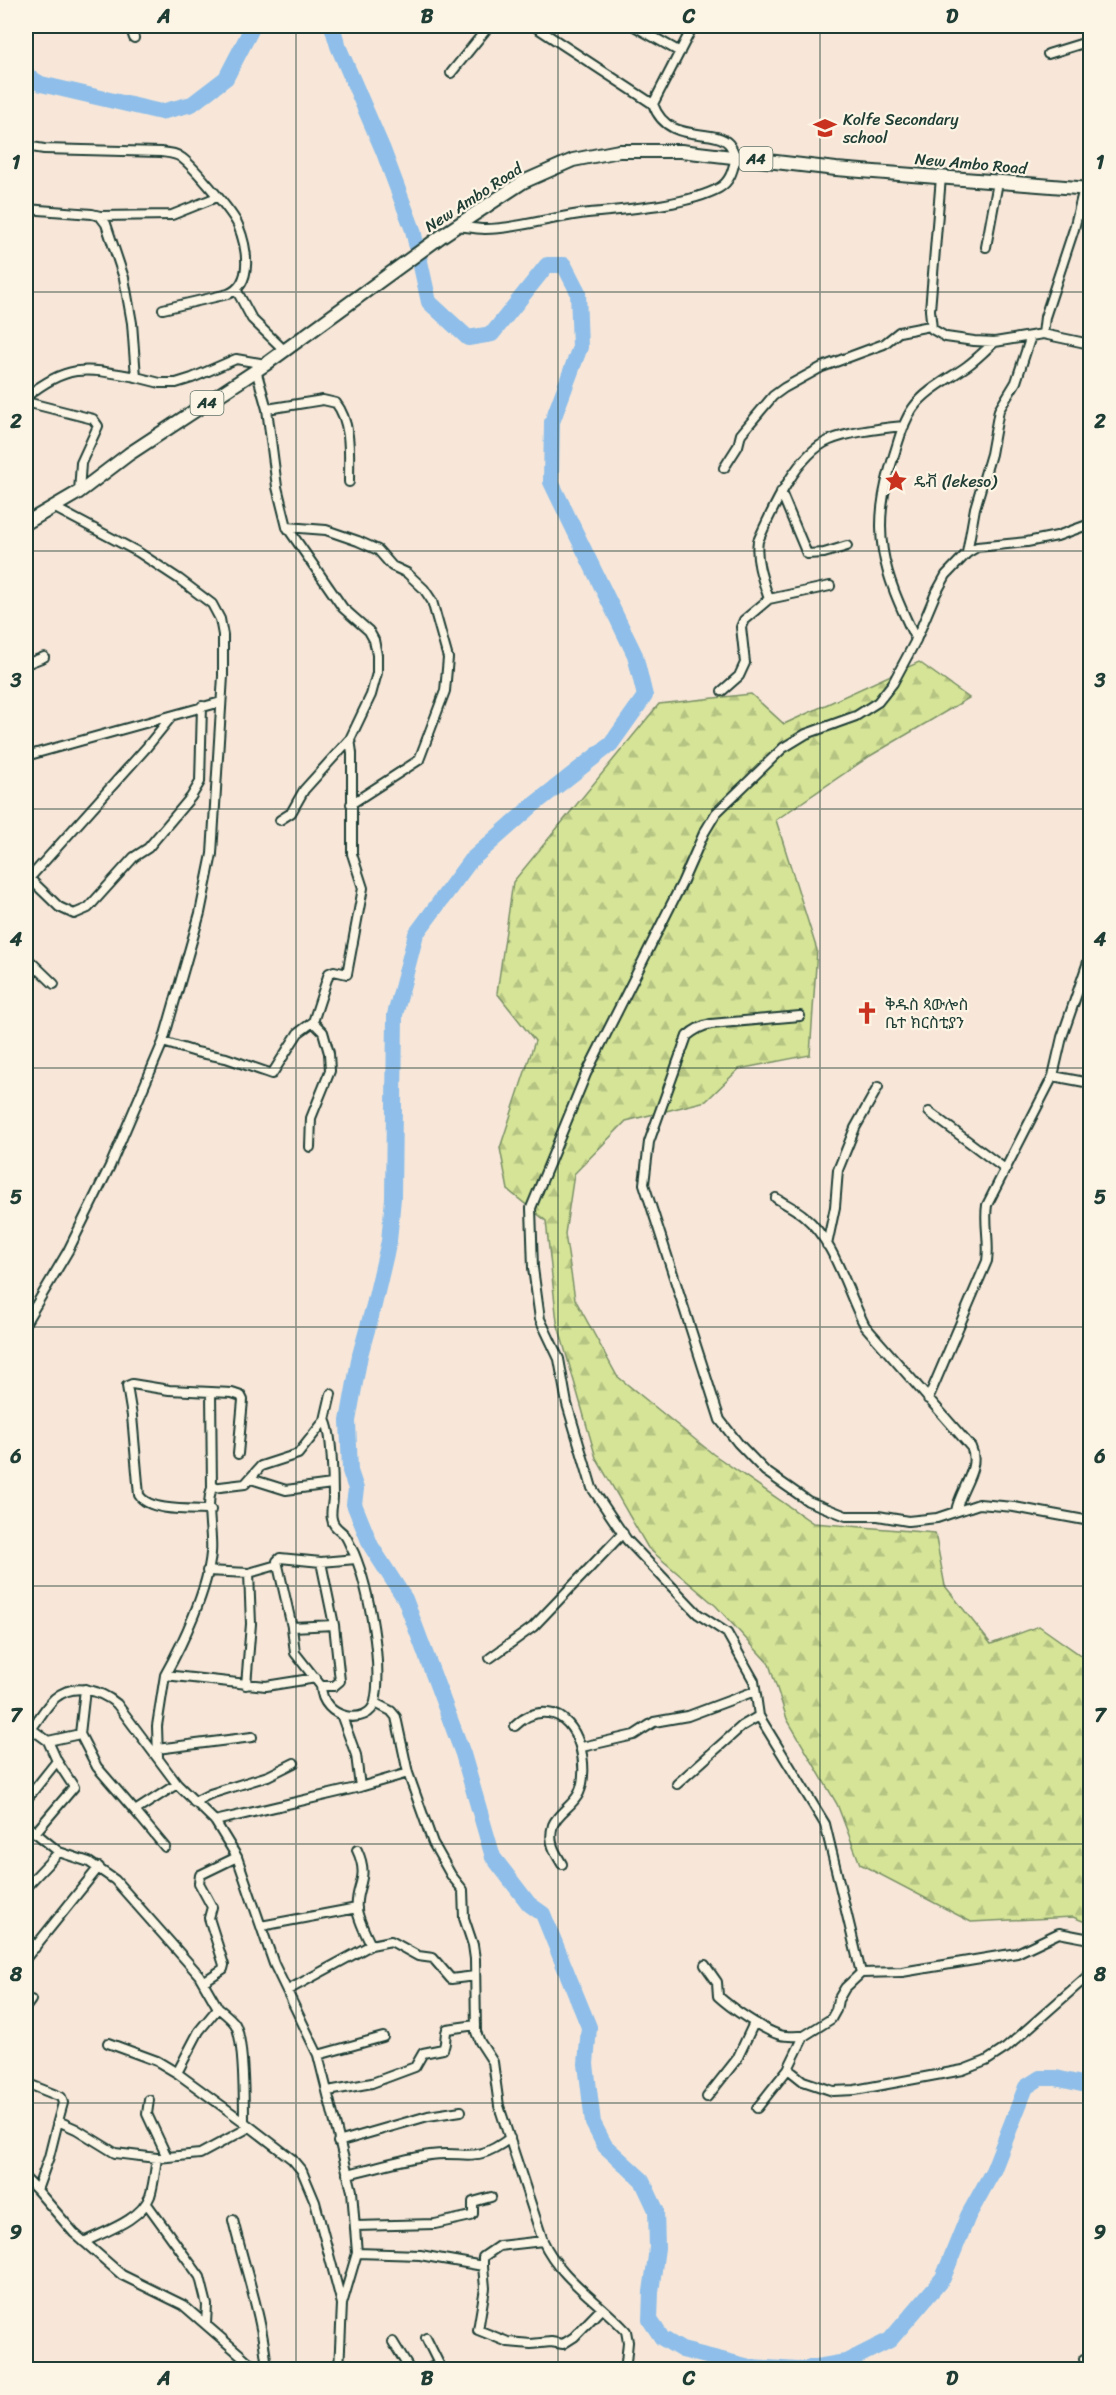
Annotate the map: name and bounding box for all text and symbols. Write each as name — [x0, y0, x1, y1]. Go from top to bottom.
text: A — [156, 0, 171, 34]
text: B — [421, 0, 434, 34]
text: C — [682, 0, 696, 34]
text: D — [946, 0, 959, 34]
place label: Kolfe Secondary school — [842, 105, 959, 152]
school or university icon: Kolfe Secondary school — [812, 115, 838, 141]
street label: New Ambo Road — [914, 144, 1030, 183]
text: 1 — [12, 145, 21, 180]
text: 1 — [1096, 145, 1105, 180]
road number: A4 — [740, 147, 772, 171]
street label: New Ambo Road — [418, 154, 530, 240]
road number: A4 — [190, 391, 224, 415]
text: 2 — [9, 404, 22, 439]
text: 2 — [1093, 404, 1106, 439]
place label: ዴቭ (lekeso) — [914, 467, 998, 496]
place icon: ዴቭ (lekeso) — [883, 468, 909, 494]
text: 3 — [10, 663, 22, 698]
text: 3 — [1094, 663, 1106, 698]
text: 4 — [9, 922, 23, 957]
text: 4 — [1093, 922, 1107, 957]
place label: ቅዱስ ጳውሎስ ቤተ ክርስቲያን — [885, 990, 968, 1037]
church icon: ቅዱስ ጳውሎስ ቤተ ክርስቲያን — [854, 1000, 880, 1026]
text: 5 — [10, 1180, 22, 1215]
text: 5 — [1094, 1180, 1106, 1215]
text: 6 — [9, 1439, 22, 1474]
text: 6 — [1093, 1439, 1106, 1474]
text: 7 — [10, 1698, 23, 1733]
text: 7 — [1094, 1698, 1107, 1733]
text: 8 — [9, 1957, 23, 1992]
text: 8 — [1093, 1957, 1107, 1992]
text: 9 — [10, 2215, 22, 2250]
text: 9 — [1094, 2215, 1106, 2250]
text: A — [156, 2361, 171, 2395]
text: B — [421, 2361, 434, 2395]
text: C — [682, 2361, 696, 2395]
text: D — [946, 2361, 959, 2395]

